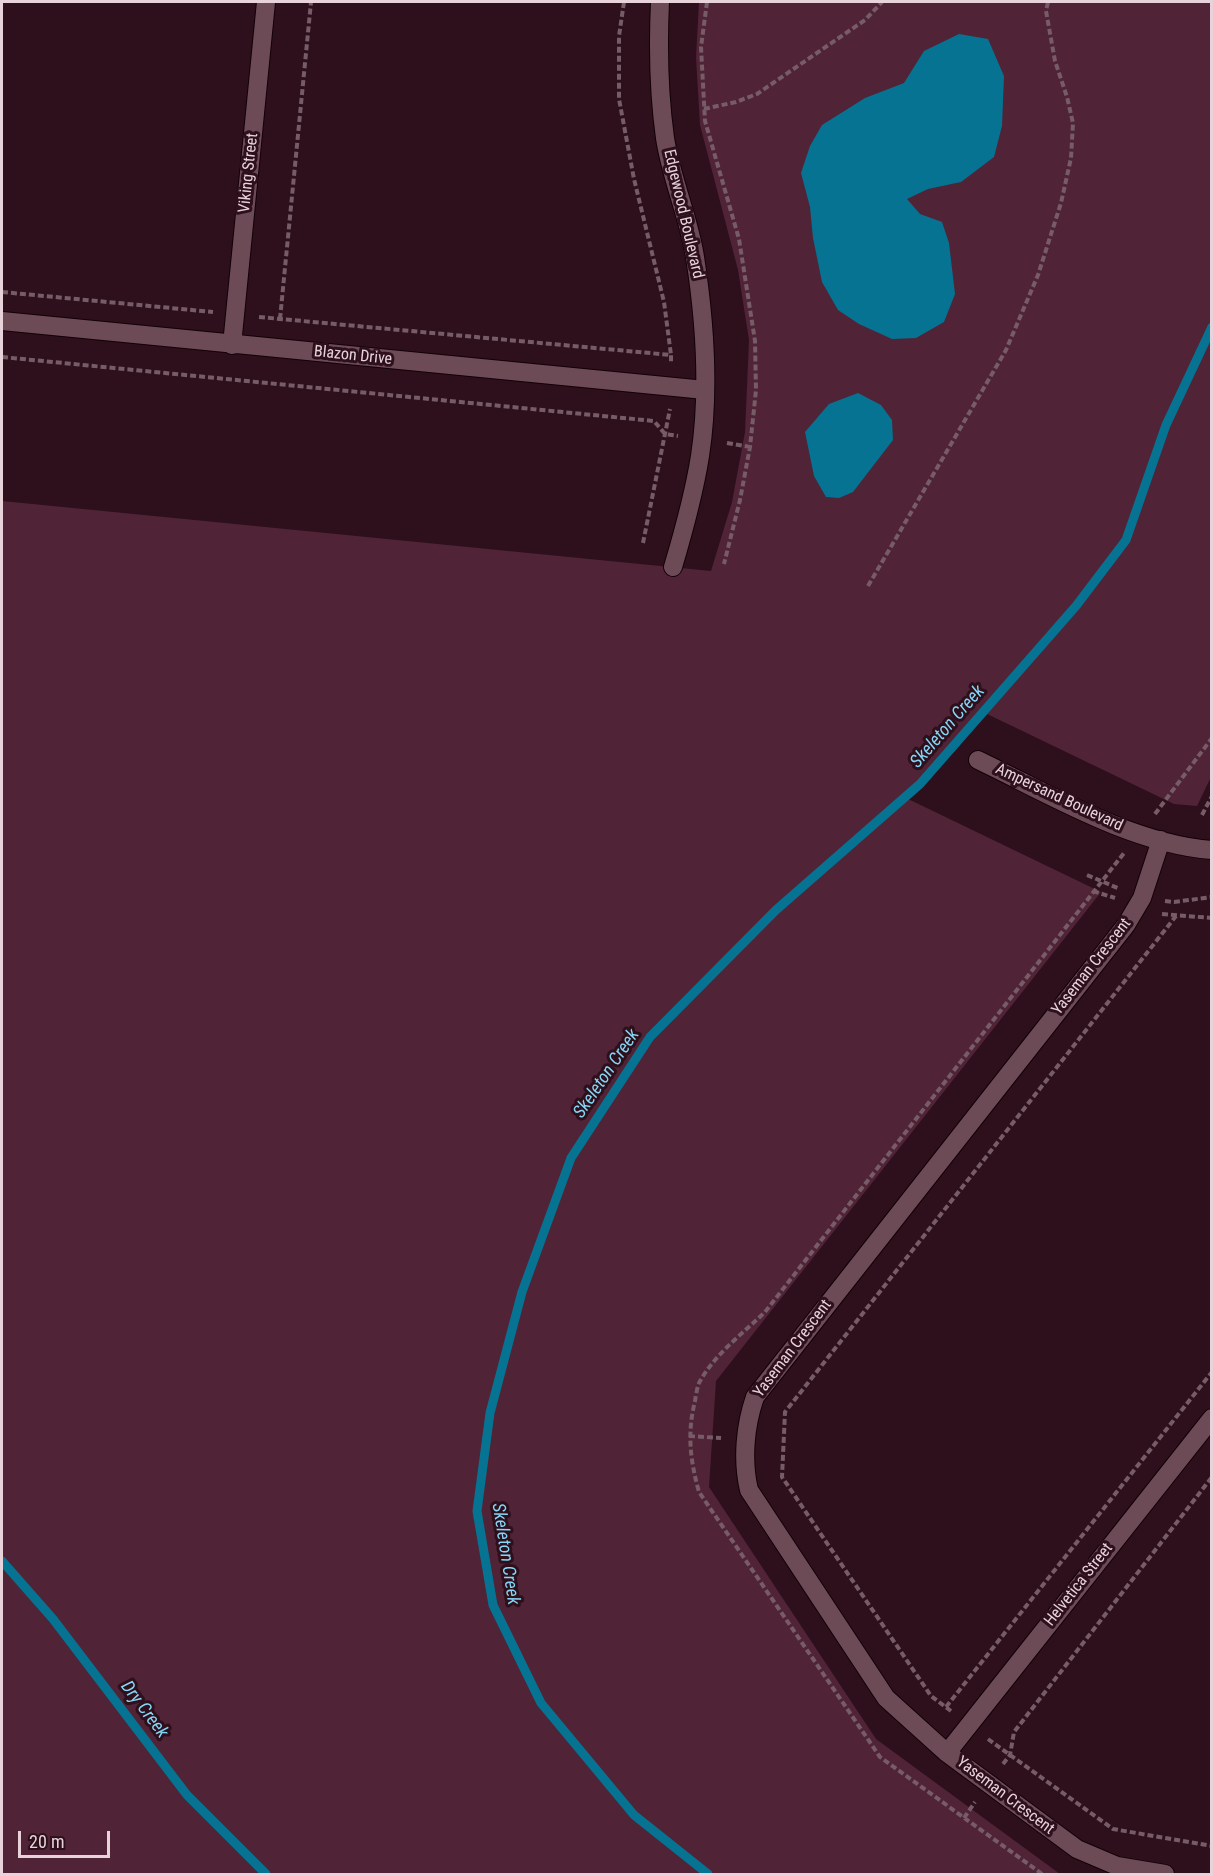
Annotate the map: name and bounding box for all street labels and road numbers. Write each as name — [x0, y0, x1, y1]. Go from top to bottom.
street label: Viking Street — [235, 132, 263, 214]
street label: Edgewood Boulevard — [659, 148, 707, 280]
street label: Blazon Drive — [313, 342, 393, 370]
street label: Ampersand Boulevard — [992, 760, 1126, 836]
street label: Yaseman Crescent — [1048, 915, 1136, 1019]
street label: Yaseman Crescent — [750, 1296, 836, 1402]
street label: Helvetica Street — [1041, 1540, 1117, 1630]
street label: Yaseman Crescent — [952, 1753, 1058, 1839]

